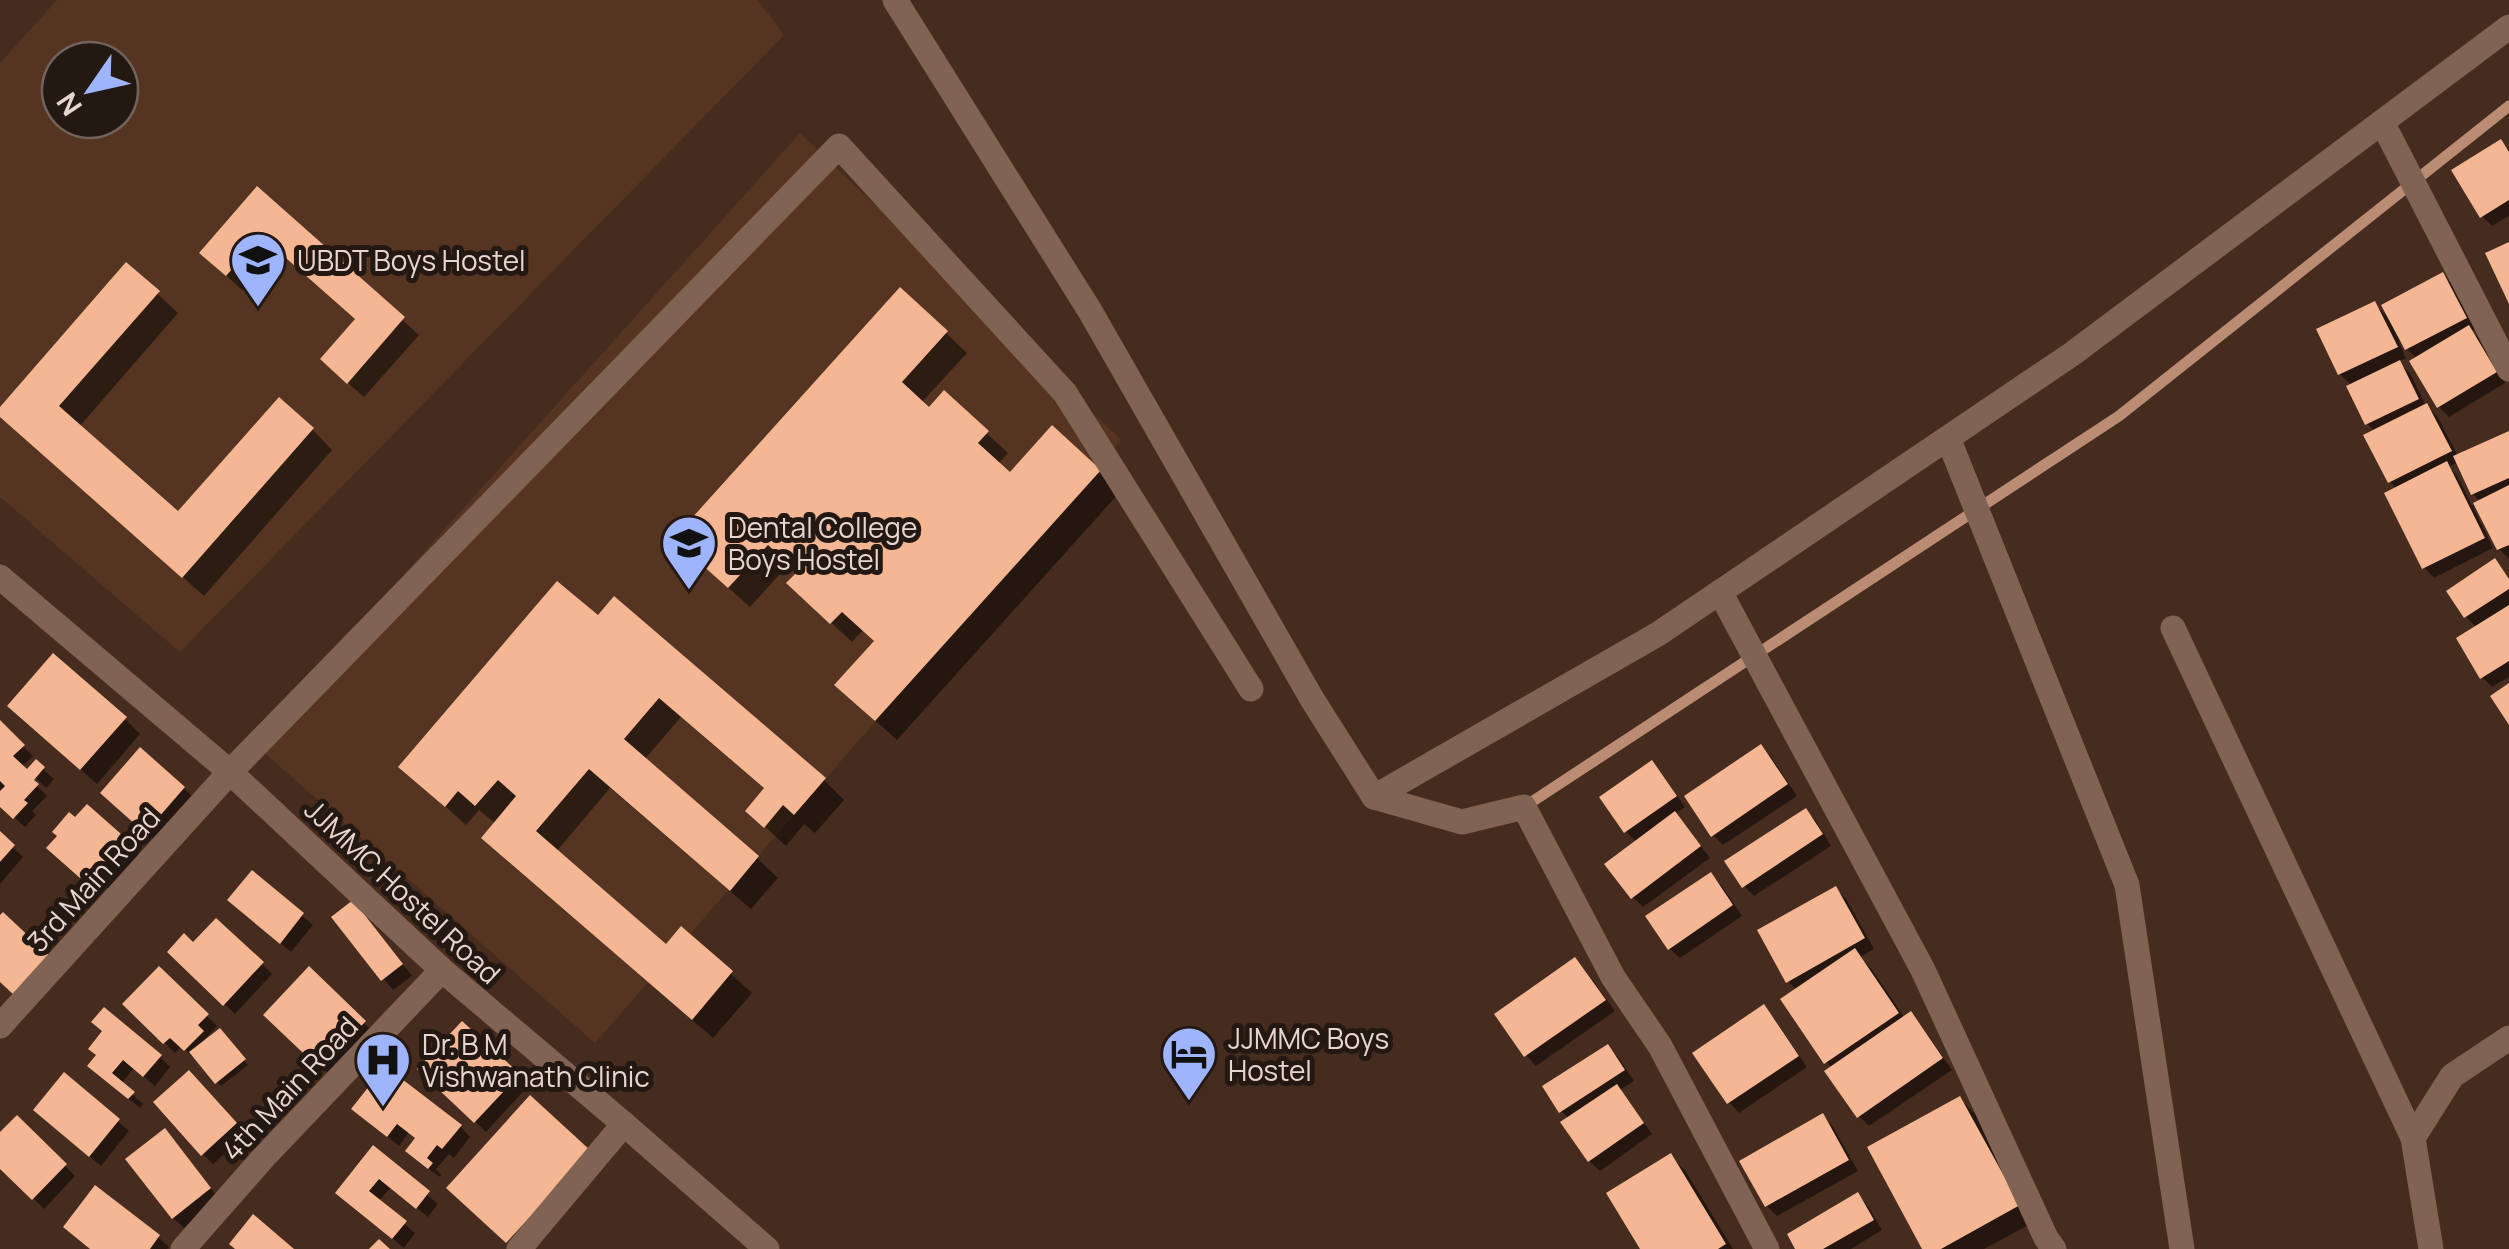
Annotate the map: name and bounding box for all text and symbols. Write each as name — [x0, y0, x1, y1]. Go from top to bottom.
north arrow — [40, 40, 140, 140]
text: N — [47, 86, 90, 123]
school or university icon: UBDT Boys Hostel — [228, 230, 288, 309]
place label: UBDT Boys Hostel — [297, 241, 526, 279]
place label: Dental College Boys Hostel — [728, 508, 917, 578]
school or university icon: Dental College Boys Hostel — [659, 513, 719, 592]
street label: JJMMC Hostel Road — [297, 790, 509, 992]
street label: 3rd Main Road — [18, 799, 168, 959]
street label: 4th Main Road — [212, 1008, 366, 1168]
place label: JJMMC Boys Hostel — [1228, 1019, 1389, 1089]
hotel icon: JJMMC Boys Hostel — [1159, 1024, 1219, 1103]
place label: Dr. B M Vishwanath Clinic — [422, 1025, 650, 1095]
hospital icon: Dr. B M Vishwanath Clinic — [353, 1030, 413, 1109]

